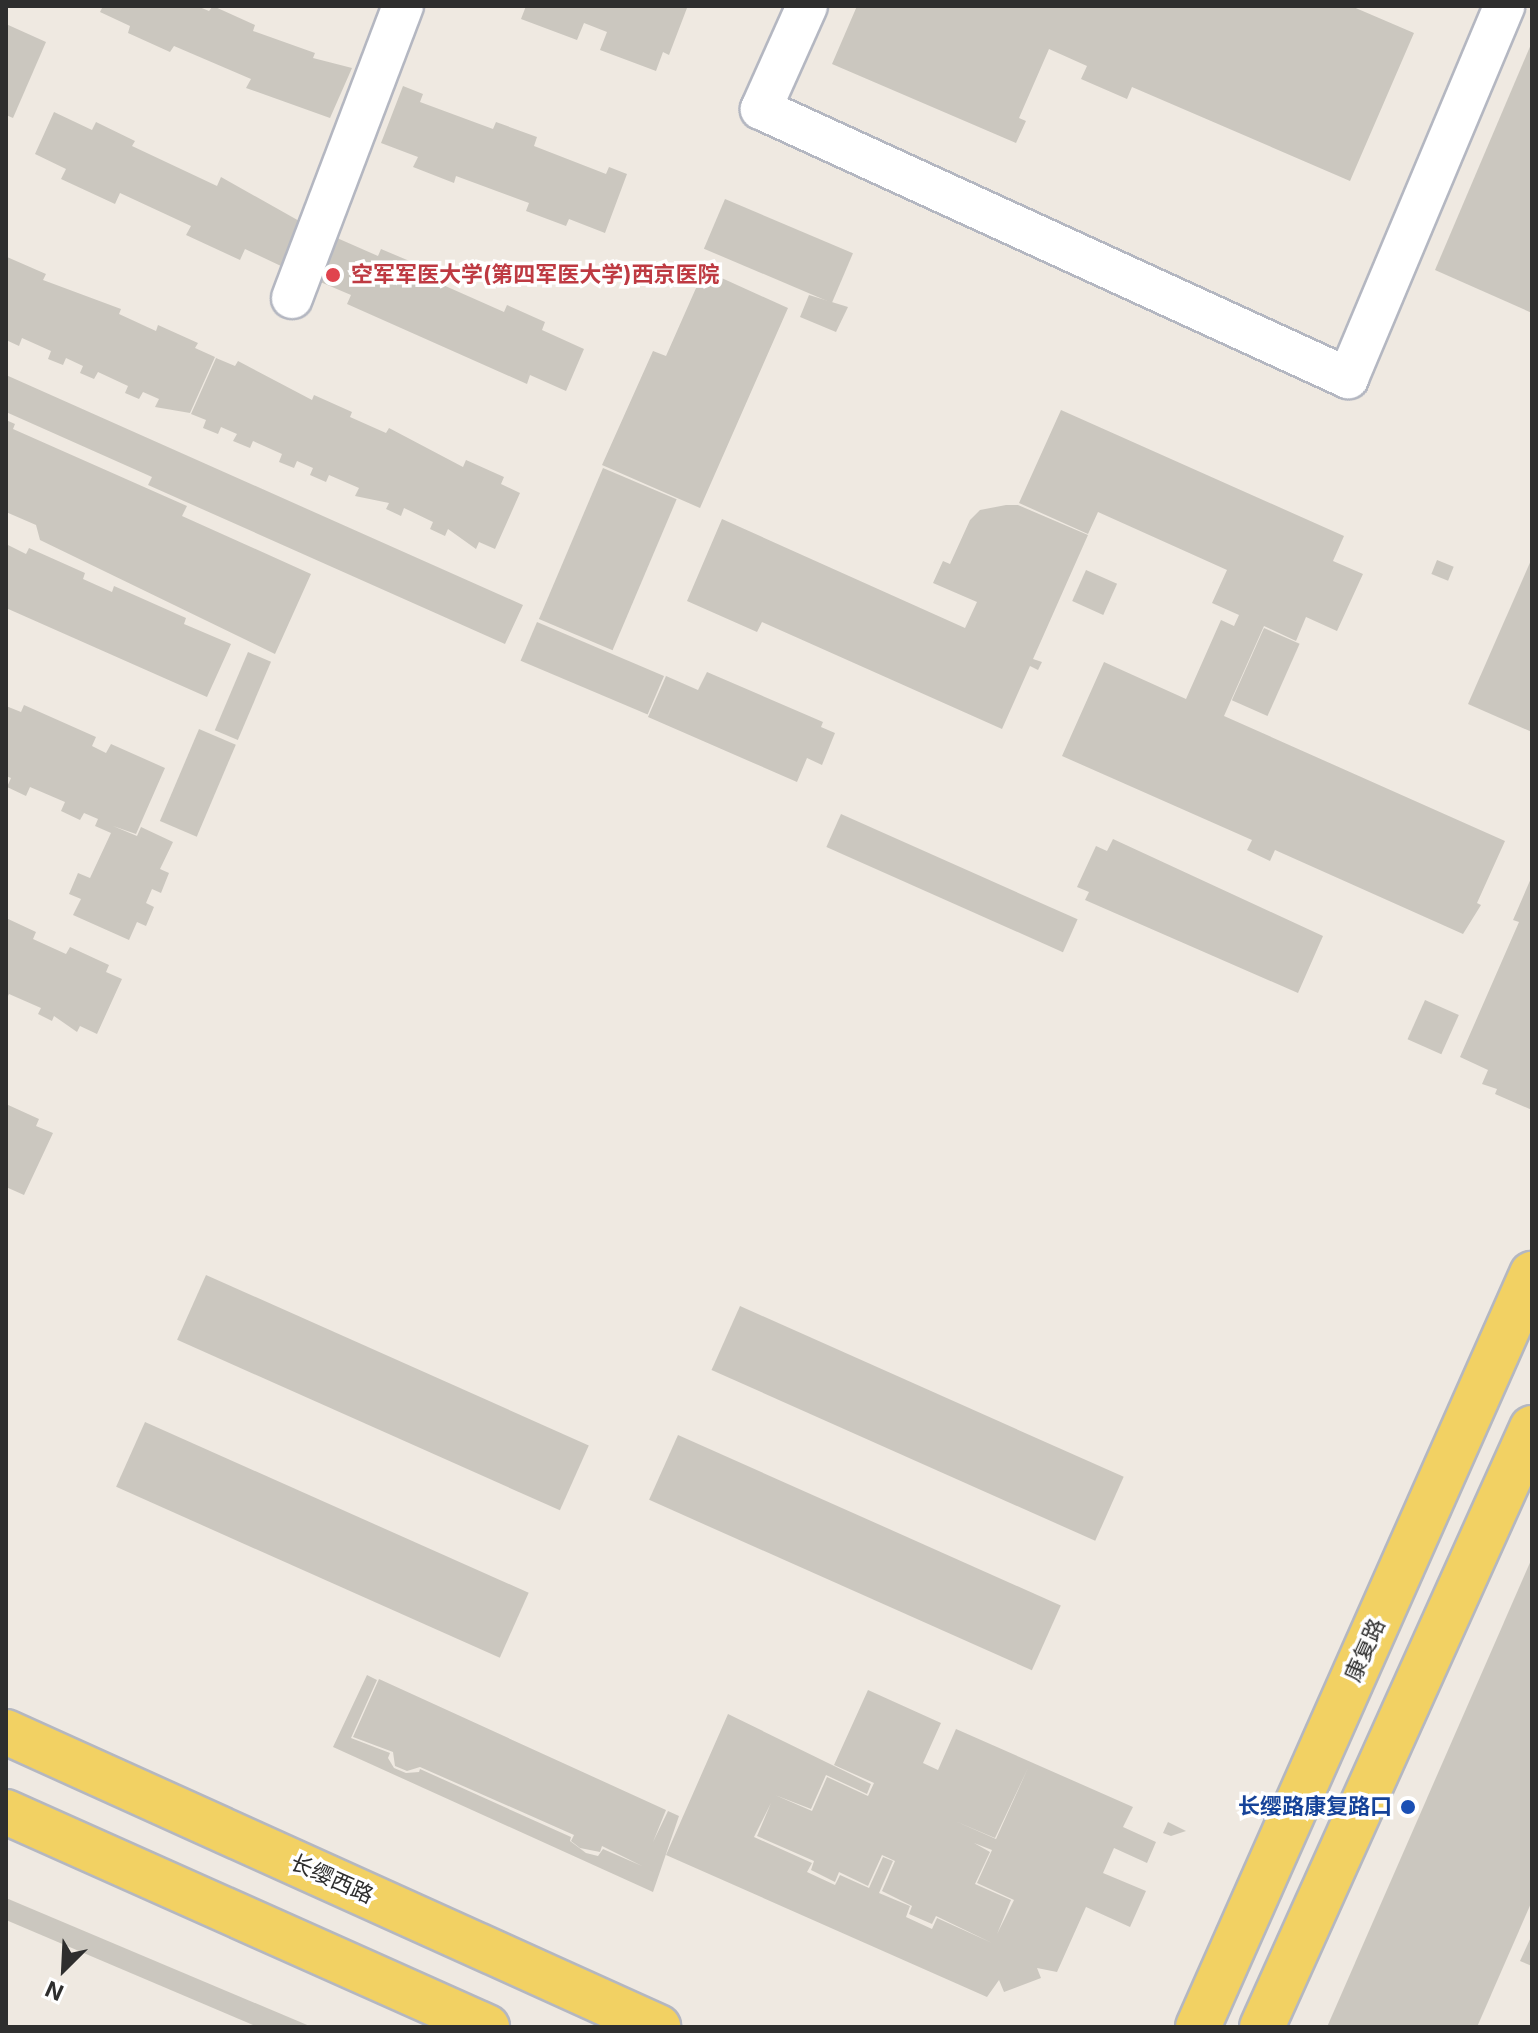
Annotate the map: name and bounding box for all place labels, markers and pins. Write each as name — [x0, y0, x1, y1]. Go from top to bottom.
place label: 空军军医大学(第四军医大学)西京医院 — [351, 262, 720, 288]
marker: 空军军医大学(第四军医大学)西京医院 — [322, 264, 344, 286]
place label: 长缨路康复路口 — [1238, 1794, 1392, 1820]
marker: 长缨路康复路口 — [1399, 1798, 1417, 1816]

